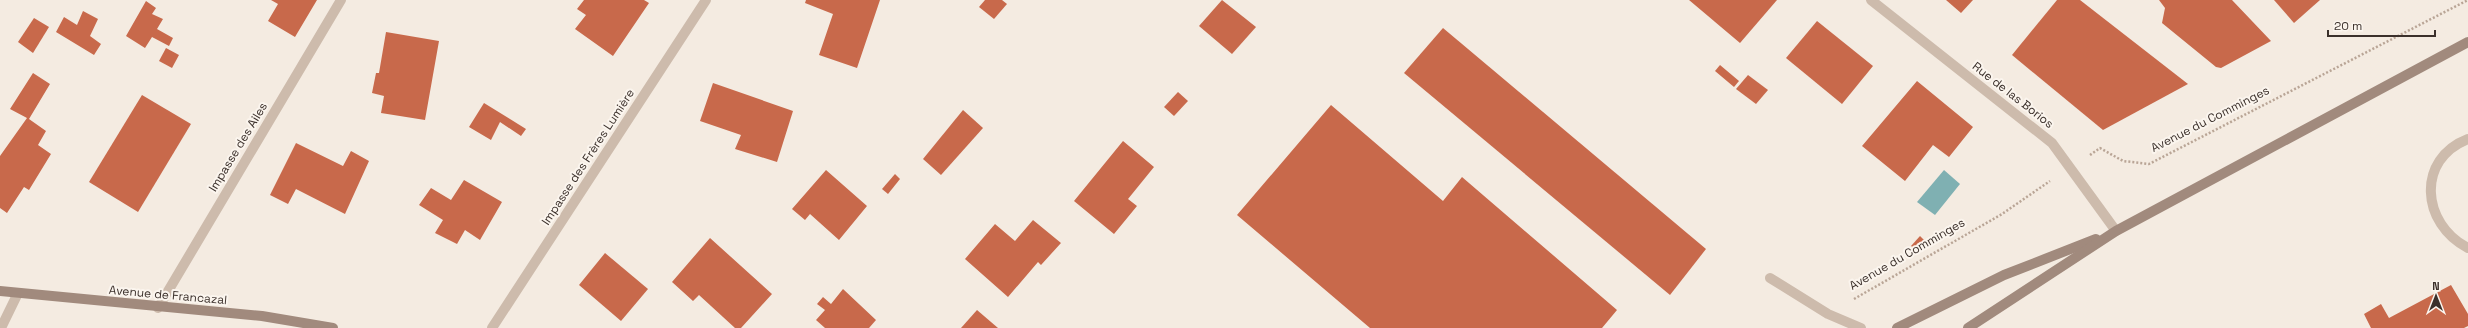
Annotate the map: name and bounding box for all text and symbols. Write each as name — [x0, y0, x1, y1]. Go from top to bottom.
scale bar — [2328, 12, 2435, 38]
text: 20 m — [2334, 18, 2362, 34]
street label: Rue de las Borios — [1969, 58, 2057, 132]
street label: Avenue du Comminges — [2148, 82, 2272, 156]
street label: Impasse des Frères Lumière — [538, 86, 638, 228]
street label: Impasse des Ailes — [205, 99, 271, 195]
street label: Avenue du Comminges — [1846, 214, 1968, 294]
north arrow — [2416, 276, 2456, 316]
text: N — [2432, 279, 2440, 293]
street label: Avenue de Francazal — [108, 282, 228, 308]

